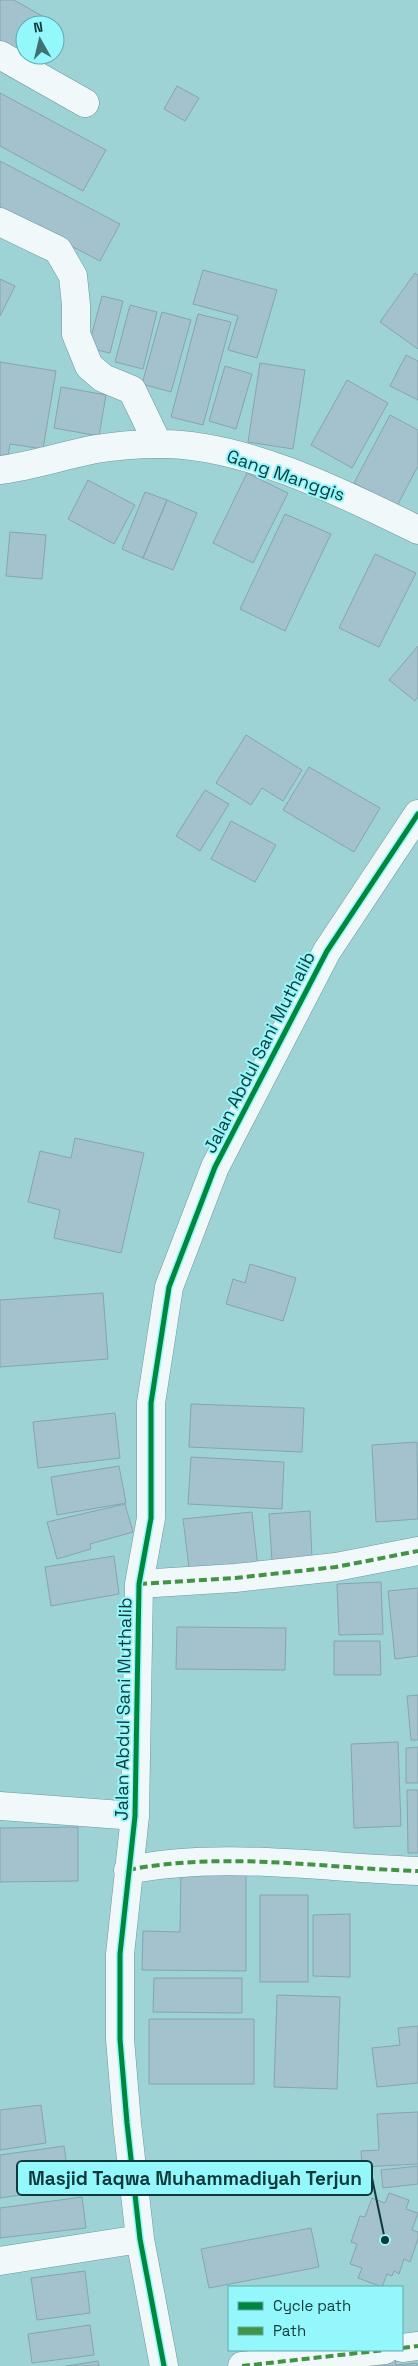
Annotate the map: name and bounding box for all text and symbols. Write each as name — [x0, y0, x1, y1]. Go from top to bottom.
north arrow — [15, 15, 65, 65]
text: N — [32, 18, 44, 37]
street label: Gang Manggis — [224, 444, 348, 506]
street label: Jalan Abdul Sani Muthalib — [198, 947, 320, 1157]
street label: Jalan Abdul Sani Muthalib — [110, 1597, 136, 1821]
callout: Masjid Taqwa Muhammadiyah Terjun — [17, 2161, 372, 2195]
text: Masjid Taqwa Muhammadiyah Terjun — [28, 2166, 362, 2191]
legend — [228, 2286, 403, 2351]
text: Cycle path — [273, 2296, 351, 2315]
text: Path — [273, 2321, 306, 2340]

